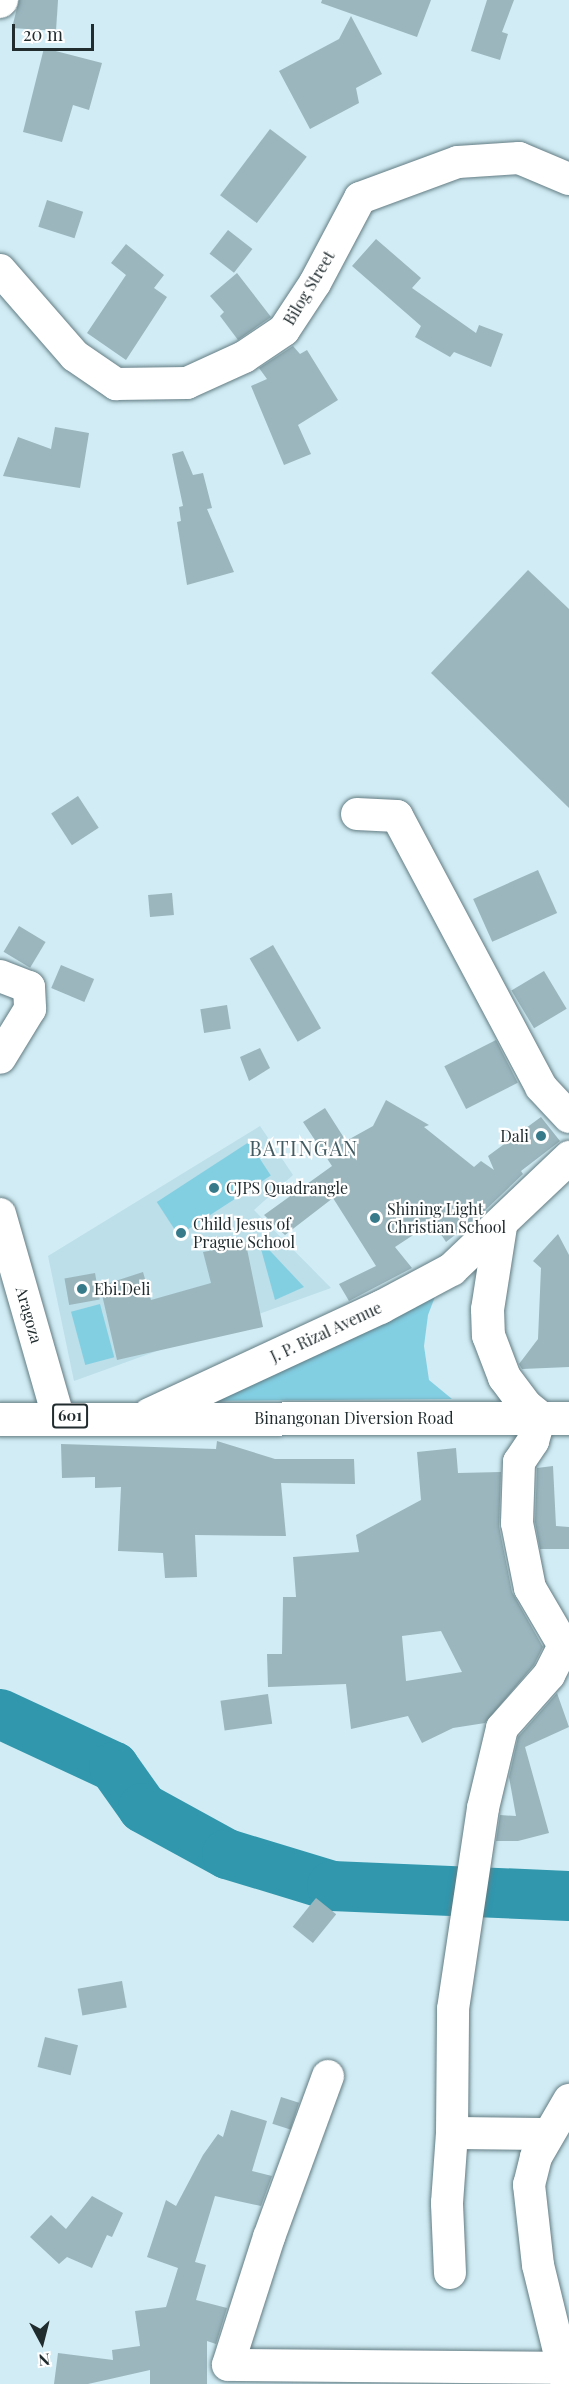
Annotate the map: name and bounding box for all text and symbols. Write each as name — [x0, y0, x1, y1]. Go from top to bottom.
scale bar — [15, 12, 98, 50]
text: 20 m — [23, 22, 63, 46]
street label: Bilog Street — [279, 247, 339, 329]
place label: Dali — [500, 1126, 529, 1146]
marker: Dali — [534, 1129, 548, 1143]
district label: BATINGAN — [249, 1135, 359, 1159]
place label: CJPS Quadrangle — [226, 1178, 348, 1198]
marker: CJPS Quadrangle — [207, 1181, 221, 1195]
place label: Shining Light Christian School — [387, 1199, 506, 1237]
marker: Shining Light Christian School — [368, 1211, 382, 1225]
place label: Child Jesus of Prague School — [193, 1214, 295, 1252]
marker: Child Jesus of Prague School — [174, 1226, 188, 1240]
place label: Ebi.Deli — [94, 1279, 150, 1299]
marker: Ebi.Deli — [75, 1282, 89, 1296]
street label: Aragoza — [12, 1285, 46, 1345]
street label: J. P. Rizal Avenue — [267, 1298, 385, 1366]
road number: 601 — [52, 1404, 88, 1428]
street label: Binangonan Diversion Road — [254, 1408, 454, 1428]
north arrow — [12, 2312, 72, 2372]
text: N — [37, 2349, 51, 2371]

